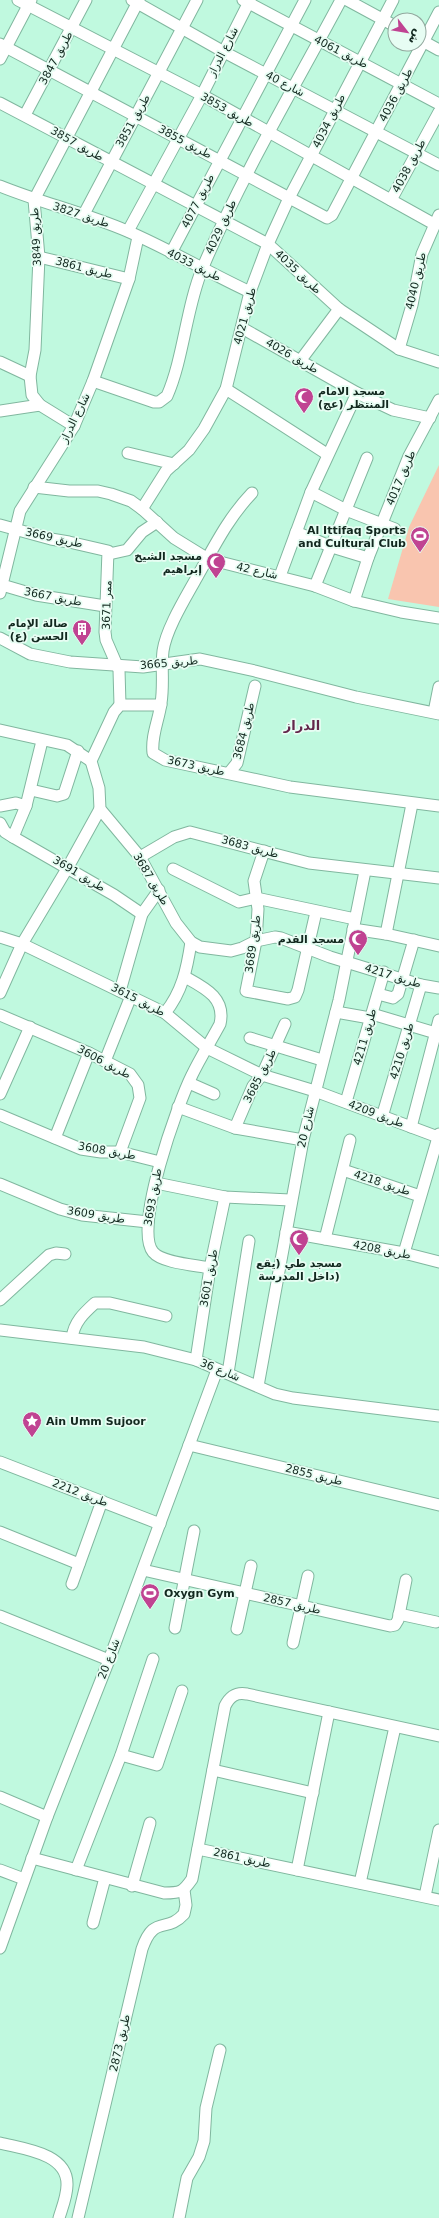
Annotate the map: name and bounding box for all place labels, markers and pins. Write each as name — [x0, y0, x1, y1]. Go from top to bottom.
place label: مسجد الامام المنتظر (عج) — [318, 385, 389, 411]
mosque icon: مسجد الامام المنتظر (عج) — [293, 386, 315, 414]
place label: Al Ittifaq Sports and Cultural Club — [298, 524, 406, 550]
sports icon: Al Ittifaq Sports and Cultural Club — [409, 525, 431, 553]
place label: مسجد الشيخ إبراهيم — [134, 550, 202, 576]
mosque icon: مسجد الشيخ إبراهيم — [205, 551, 227, 579]
place label: صالة الإمام الحسن (ع) — [8, 617, 68, 643]
building icon: صالة الإمام الحسن (ع) — [71, 618, 93, 646]
mosque icon: مسجد القدم — [347, 928, 369, 956]
place label: مسجد القدم — [278, 933, 344, 946]
mosque icon: مسجد طي (يقع داخل المدرسة) — [288, 1228, 310, 1256]
place label: مسجد طي (يقع داخل المدرسة) — [256, 1257, 342, 1283]
place icon: Ain Umm Sujoor — [21, 1410, 43, 1438]
place label: Ain Umm Sujoor — [46, 1415, 146, 1428]
sports icon: Oxygn Gym — [139, 1582, 161, 1610]
place label: Oxygn Gym — [164, 1587, 235, 1600]

